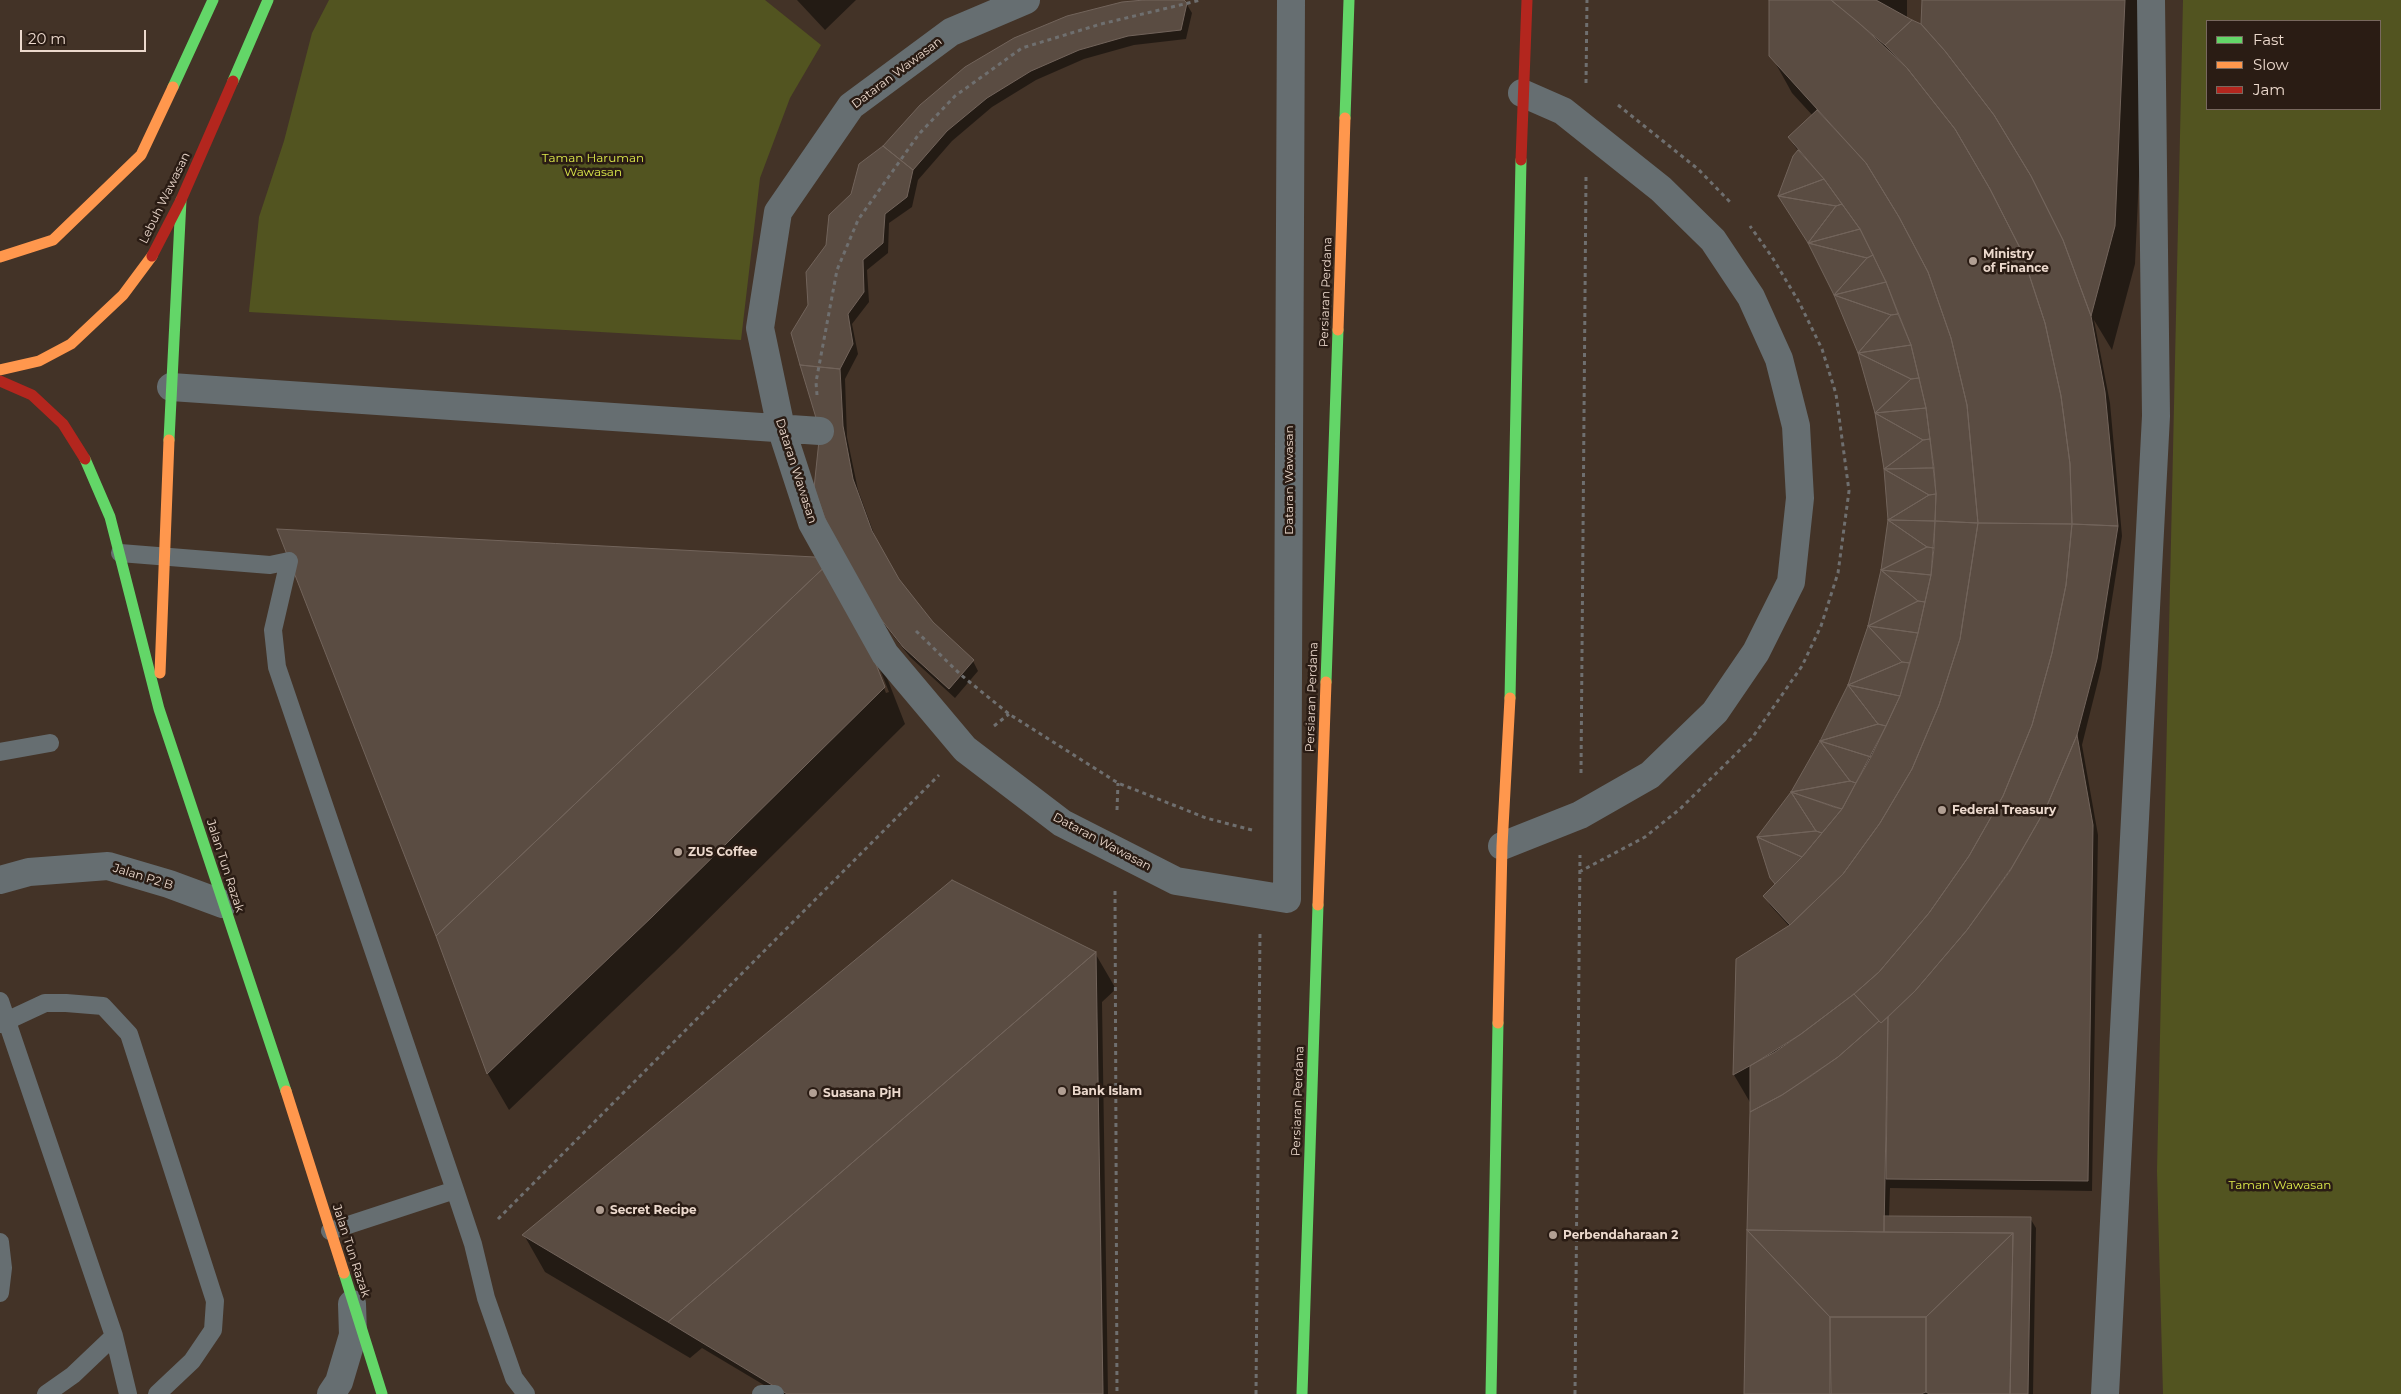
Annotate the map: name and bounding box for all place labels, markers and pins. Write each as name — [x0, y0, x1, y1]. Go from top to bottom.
place label: Ministry of Finance — [1983, 247, 2049, 275]
marker: Ministry of Finance — [1967, 255, 1979, 267]
place label: Federal Treasury — [1952, 803, 2056, 817]
marker: Federal Treasury — [1936, 804, 1948, 816]
place label: ZUS Coffee — [688, 845, 757, 859]
marker: ZUS Coffee — [672, 846, 684, 858]
place label: Bank Islam — [1072, 1084, 1142, 1098]
marker: Bank Islam — [1056, 1085, 1068, 1097]
place label: Suasana PjH — [823, 1086, 901, 1100]
marker: Suasana PjH — [807, 1087, 819, 1099]
place label: Secret Recipe — [610, 1203, 696, 1217]
marker: Secret Recipe — [594, 1204, 606, 1216]
place label: Perbendaharaan 2 — [1563, 1228, 1678, 1242]
marker: Perbendaharaan 2 — [1547, 1229, 1559, 1241]

